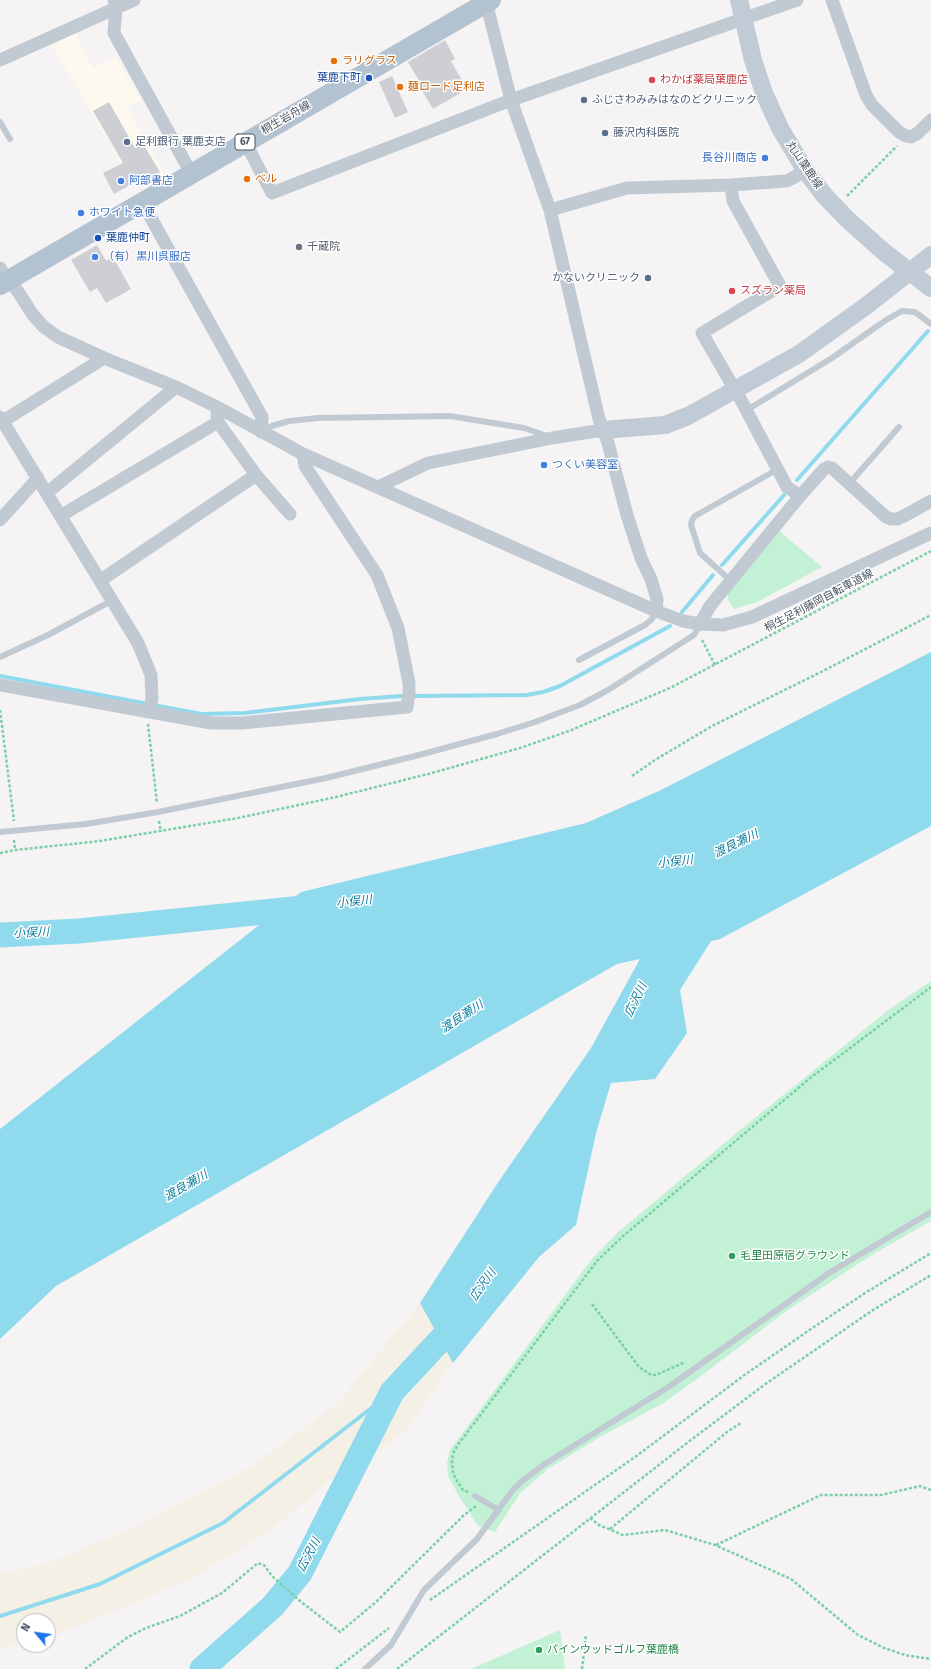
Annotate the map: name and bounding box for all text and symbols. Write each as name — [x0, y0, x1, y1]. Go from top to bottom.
place label: ラリグラス — [342, 54, 397, 68]
marker: ラリグラス — [329, 56, 339, 66]
place label: 葉鹿下町 — [317, 71, 361, 85]
marker: 葉鹿下町 — [364, 73, 374, 83]
place label: わかば薬局葉鹿店 — [660, 73, 748, 87]
marker: わかば薬局葉鹿店 — [647, 75, 657, 85]
place label: 麺ロード足利店 — [408, 80, 485, 94]
marker: 麺ロード足利店 — [395, 82, 405, 92]
place label: ふじさわみみはなのどクリニック — [592, 93, 757, 107]
marker: ふじさわみみはなのどクリニック — [579, 95, 589, 105]
street label: 桐生岩舟線 — [259, 99, 313, 137]
place label: 藤沢内科医院 — [613, 126, 679, 140]
marker: 藤沢内科医院 — [600, 128, 610, 138]
road number: 67 — [235, 134, 255, 150]
place label: 足利銀行 葉鹿支店 — [135, 135, 226, 149]
marker: 足利銀行 葉鹿支店 — [122, 137, 132, 147]
street label: 丸山葉鹿線 — [783, 139, 825, 191]
place label: 長谷川商店 — [702, 151, 757, 165]
marker: 長谷川商店 — [760, 153, 770, 163]
place label: ベル — [255, 172, 277, 186]
place label: 阿部書店 — [129, 174, 173, 188]
marker: ベル — [242, 174, 252, 184]
marker: 阿部書店 — [116, 176, 126, 186]
place label: ホワイト急便 — [89, 206, 155, 220]
marker: ホワイト急便 — [76, 208, 86, 218]
place label: 葉鹿仲町 — [106, 231, 150, 245]
marker: 葉鹿仲町 — [93, 233, 103, 243]
place label: 千蔵院 — [307, 240, 340, 254]
marker: 千蔵院 — [294, 242, 304, 252]
place label: （有）黒川呉服店 — [103, 250, 191, 264]
marker: （有）黒川呉服店 — [90, 252, 100, 262]
place label: かないクリニック — [552, 271, 640, 285]
marker: かないクリニック — [643, 273, 653, 283]
place label: スズラン薬局 — [740, 284, 806, 298]
marker: スズラン薬局 — [727, 286, 737, 296]
place label: つくい美容室 — [552, 458, 618, 472]
marker: つくい美容室 — [539, 460, 549, 470]
street label: 桐生足利藤岡自転車道線 — [762, 567, 876, 635]
water label: 渡良瀬川 — [711, 827, 761, 861]
water label: 小俣川 — [656, 853, 694, 871]
water label: 小俣川 — [335, 893, 373, 911]
water label: 小俣川 — [13, 925, 49, 941]
water label: 広沢川 — [622, 981, 650, 1019]
water label: 渡良瀬川 — [438, 998, 486, 1036]
water label: 渡良瀬川 — [162, 1168, 210, 1204]
place label: 毛里田原宿グラウンド — [740, 1249, 850, 1263]
marker: 毛里田原宿グラウンド — [727, 1251, 737, 1261]
water label: 広沢川 — [467, 1266, 499, 1304]
water label: 広沢川 — [294, 1536, 324, 1574]
north arrow — [16, 1613, 56, 1653]
text: N — [18, 1621, 33, 1634]
place label: パインウッドゴルフ葉鹿橋 — [547, 1643, 679, 1657]
marker: パインウッドゴルフ葉鹿橋 — [534, 1645, 544, 1655]

